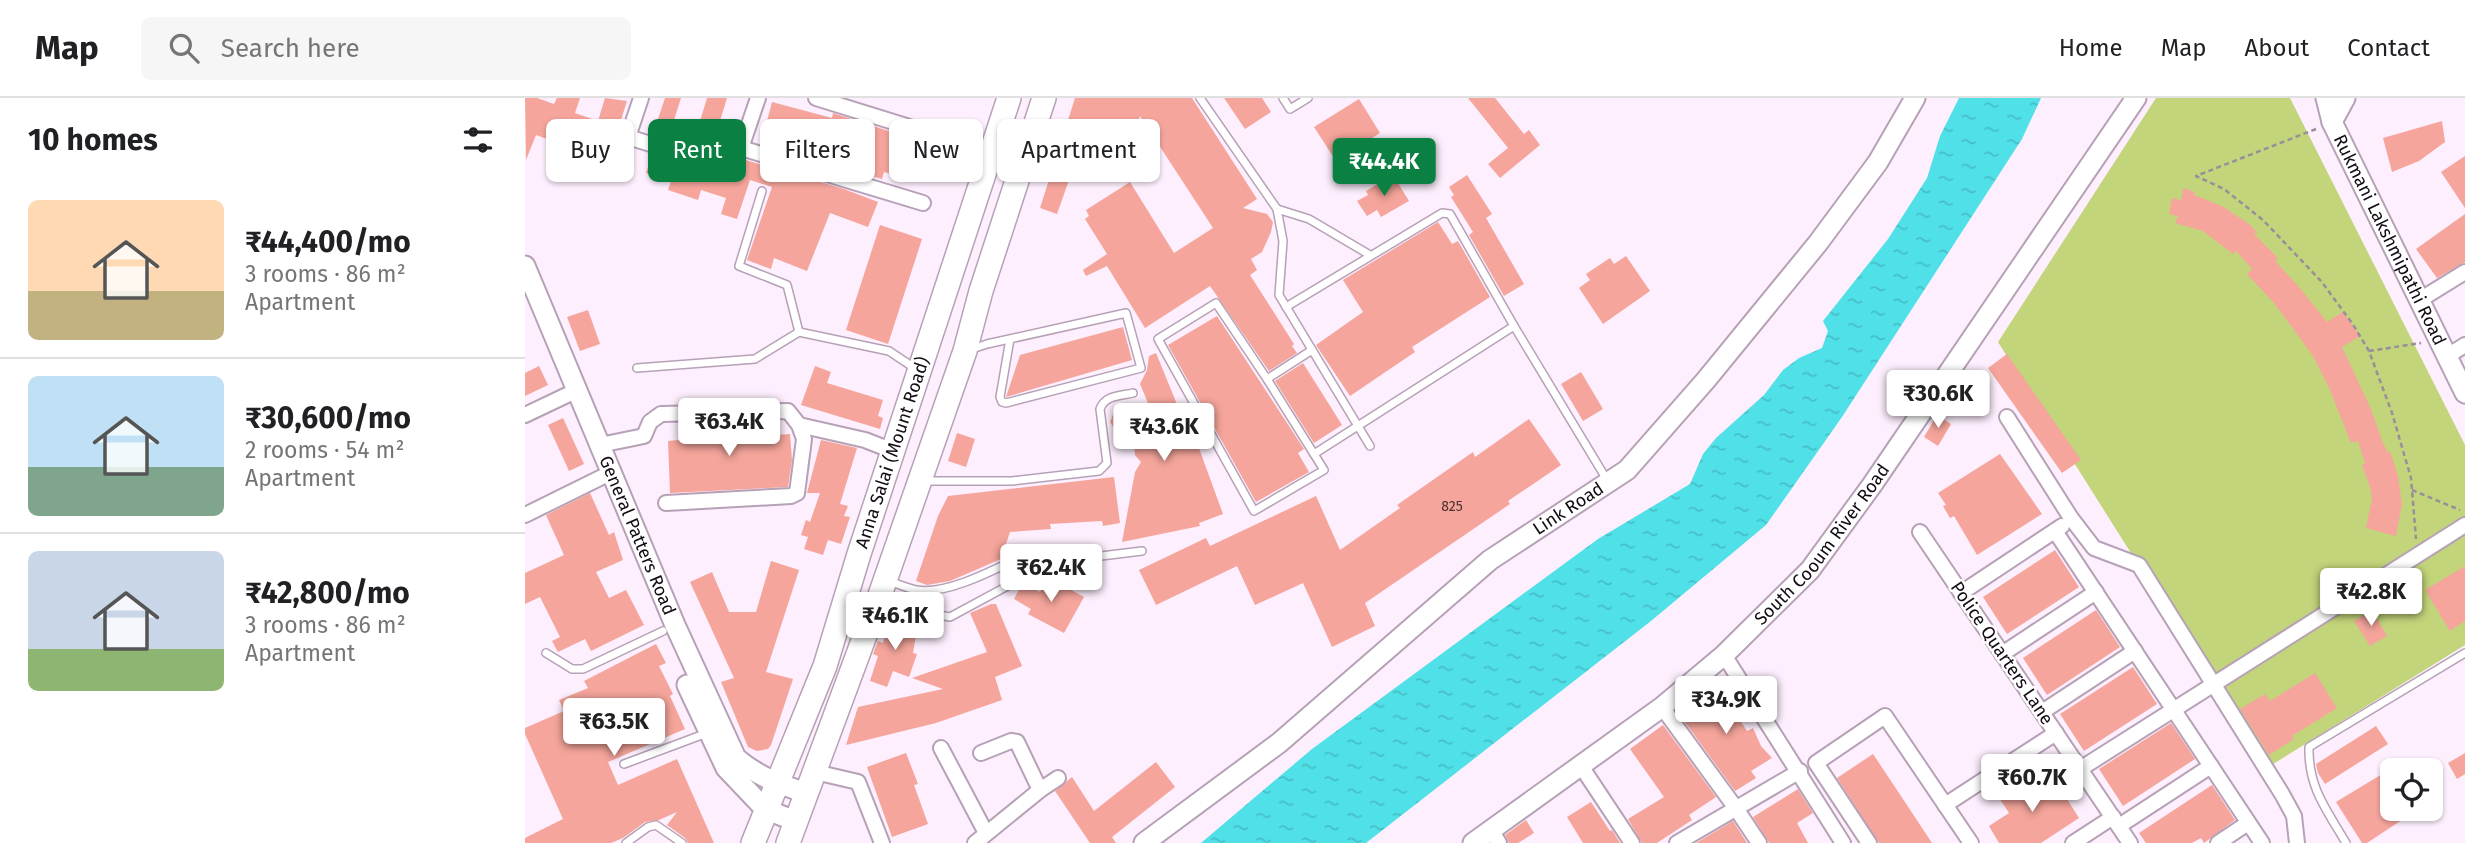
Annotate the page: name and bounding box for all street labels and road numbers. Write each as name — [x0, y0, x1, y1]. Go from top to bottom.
street label: Rukmani Lakshmipathi Road — [2329, 131, 2451, 349]
street label: Anna Salai (Mount Road) — [851, 354, 934, 551]
street label: General Patters Road — [595, 452, 681, 618]
street label: South Cooum River Road — [1750, 460, 1894, 630]
street label: Link Road — [1529, 477, 1608, 540]
street label: Police Quarters Lane — [1946, 577, 2058, 729]

